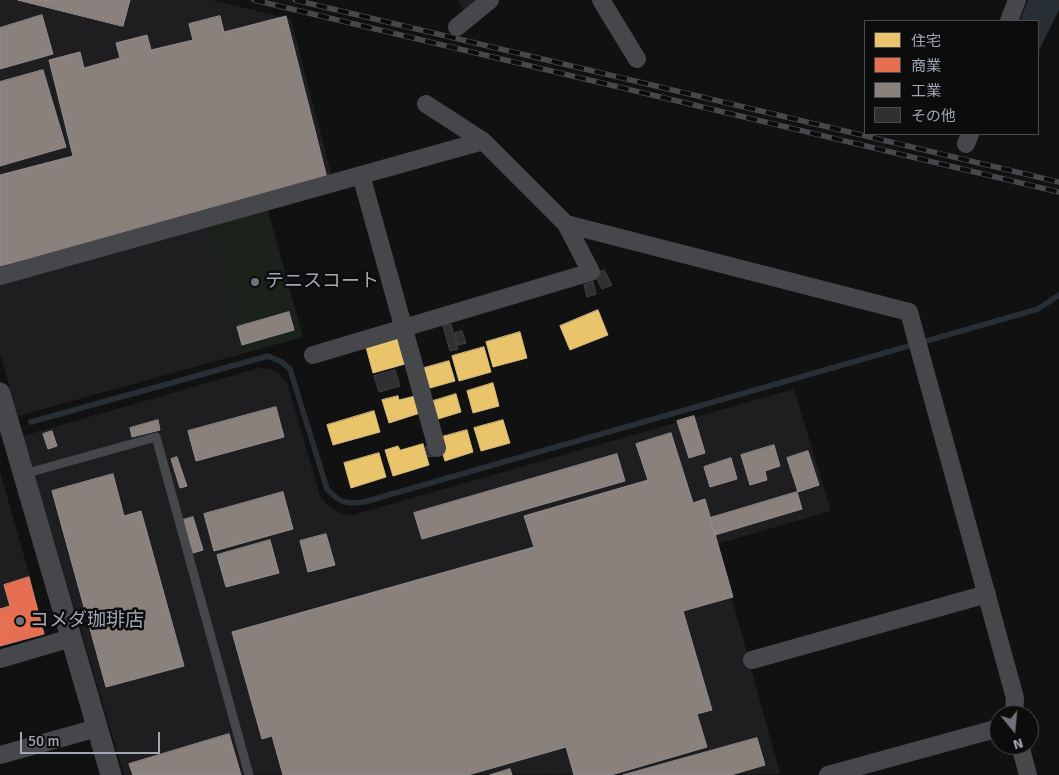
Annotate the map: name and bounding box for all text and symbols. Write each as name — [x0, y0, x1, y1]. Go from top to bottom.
legend — [864, 20, 1039, 135]
text: 住宅 — [911, 32, 941, 50]
text: 商業 — [911, 57, 941, 75]
text: 工業 — [911, 82, 941, 100]
text: その他 — [911, 107, 956, 125]
place label: テニスコート — [265, 271, 379, 293]
marker: テニスコート — [249, 276, 261, 288]
place label: コメダ珈琲店 — [30, 610, 144, 632]
marker: コメダ珈琲店 — [14, 615, 26, 627]
north arrow — [989, 705, 1039, 755]
scale bar — [22, 722, 162, 754]
text: 50 m — [28, 732, 59, 750]
text: N — [1011, 734, 1025, 753]

